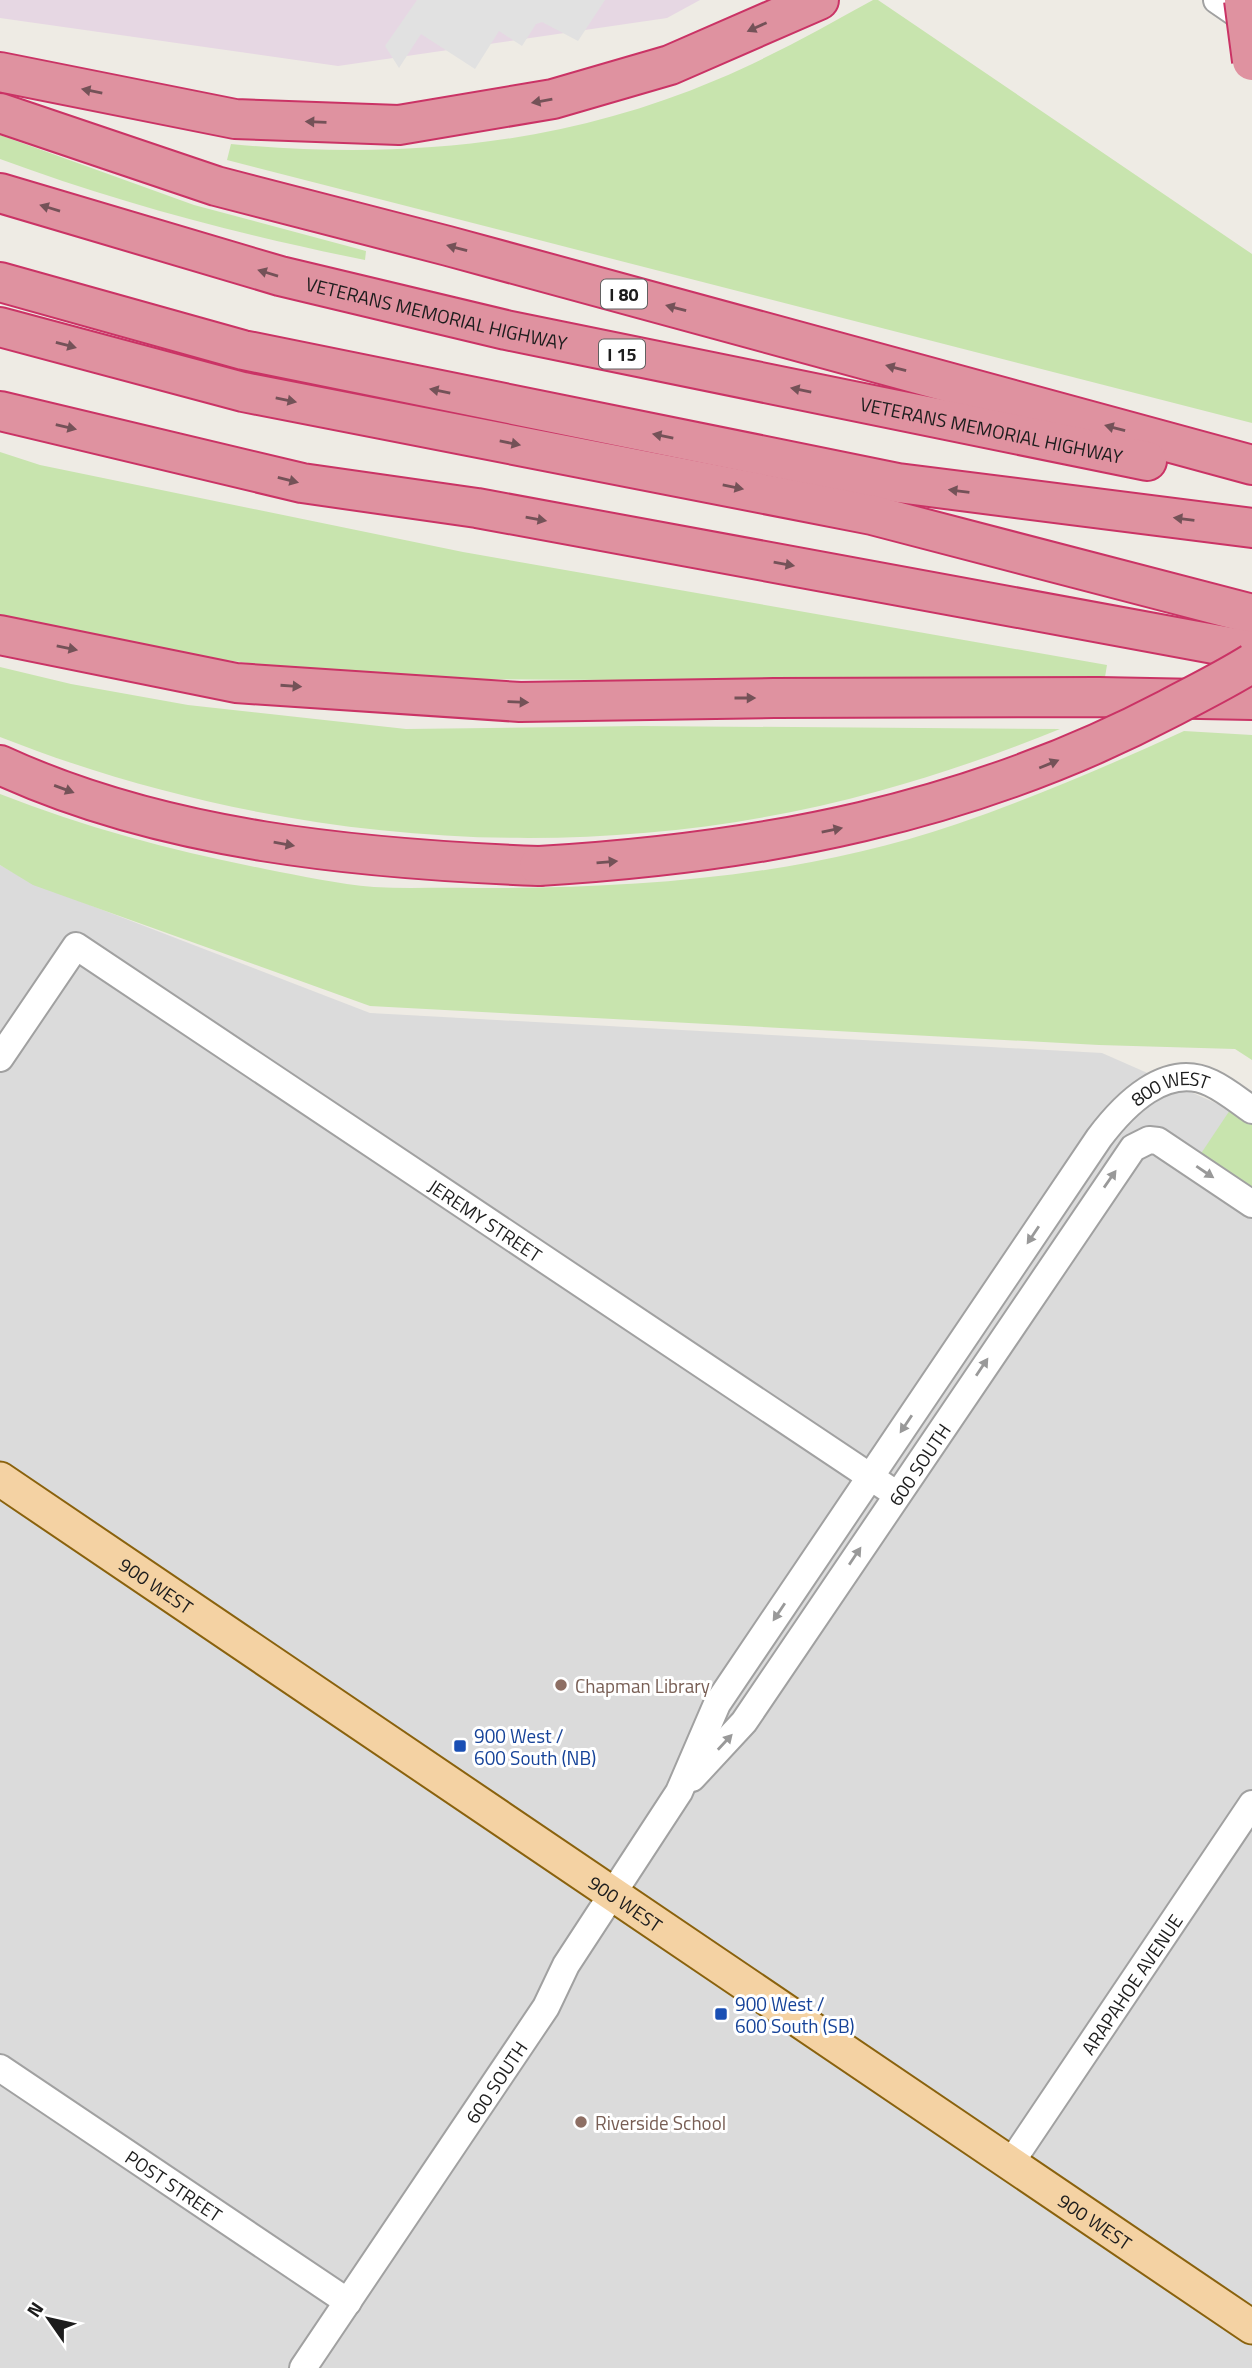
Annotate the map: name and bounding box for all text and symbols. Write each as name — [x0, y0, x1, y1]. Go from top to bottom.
one-way arrow — [746, 22, 767, 33]
one-way arrow — [81, 85, 103, 96]
one-way arrow — [531, 96, 553, 107]
one-way arrow — [305, 116, 327, 127]
one-way arrow — [39, 202, 60, 212]
one-way arrow — [446, 242, 468, 253]
one-way arrow — [257, 267, 278, 277]
street label: VETERANS MEMORIAL HIGHWAY — [303, 268, 571, 357]
road number: I 80 — [601, 280, 647, 308]
one-way arrow — [665, 302, 687, 313]
road number: I 15 — [599, 340, 645, 368]
one-way arrow — [56, 341, 77, 351]
one-way arrow — [885, 362, 907, 373]
one-way arrow — [429, 385, 451, 396]
one-way arrow — [790, 385, 812, 396]
street label: VETERANS MEMORIAL HIGHWAY — [858, 388, 1126, 470]
one-way arrow — [275, 395, 297, 406]
one-way arrow — [55, 422, 77, 433]
one-way arrow — [1104, 422, 1126, 433]
one-way arrow — [652, 431, 674, 442]
one-way arrow — [499, 438, 521, 449]
one-way arrow — [277, 475, 299, 486]
one-way arrow — [722, 481, 744, 492]
one-way arrow — [947, 485, 969, 496]
one-way arrow — [526, 513, 548, 524]
one-way arrow — [1173, 514, 1195, 525]
one-way arrow — [773, 559, 795, 570]
one-way arrow — [56, 643, 78, 654]
one-way arrow — [280, 681, 302, 692]
one-way arrow — [734, 692, 756, 704]
one-way arrow — [507, 696, 529, 707]
one-way arrow — [1039, 759, 1060, 770]
one-way arrow — [53, 784, 74, 795]
one-way arrow — [821, 824, 843, 835]
one-way arrow — [273, 839, 295, 850]
one-way arrow — [596, 856, 618, 867]
street label: 800 WEST — [1124, 1063, 1214, 1112]
one-way arrow — [1195, 1166, 1215, 1179]
one-way arrow — [1103, 1170, 1117, 1188]
street label: JEREMY STREET — [423, 1171, 548, 1268]
one-way arrow — [1026, 1226, 1040, 1244]
one-way arrow — [976, 1357, 989, 1377]
one-way arrow — [900, 1414, 913, 1433]
street label: 600 SOUTH — [880, 1417, 957, 1511]
one-way arrow — [848, 1546, 861, 1565]
street label: 900 WEST — [114, 1550, 199, 1620]
one-way arrow — [772, 1603, 786, 1621]
place label: Chapman Library — [575, 1671, 710, 1700]
marker: Chapman Library — [553, 1677, 569, 1693]
place label: 900 West / 600 South (NB) — [474, 1721, 596, 1772]
one-way arrow — [717, 1734, 733, 1751]
marker: 900 West / 600 South (NB) — [452, 1738, 468, 1754]
street label: 900 WEST — [583, 1867, 669, 1938]
street label: ARAPAHOE AVENUE — [1073, 1908, 1189, 2060]
place label: 900 West / 600 South (SB) — [735, 1989, 855, 2040]
marker: 900 West / 600 South (SB) — [713, 2006, 729, 2022]
street label: 600 SOUTH — [457, 2035, 534, 2129]
place label: Riverside School — [595, 2108, 726, 2137]
marker: Riverside School — [573, 2114, 589, 2130]
street label: POST STREET — [120, 2142, 229, 2228]
street label: 900 WEST — [1053, 2185, 1138, 2256]
north arrow — [14, 2284, 84, 2354]
text: N — [19, 2296, 50, 2323]

